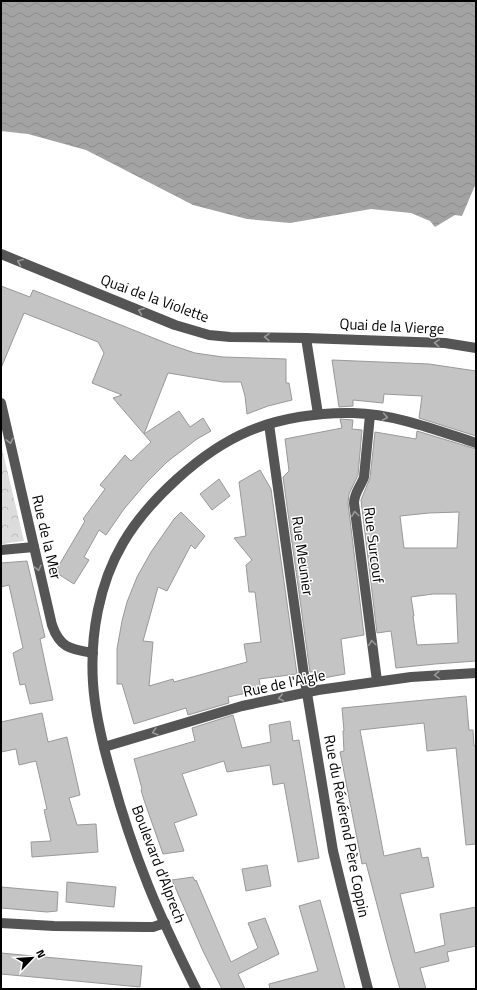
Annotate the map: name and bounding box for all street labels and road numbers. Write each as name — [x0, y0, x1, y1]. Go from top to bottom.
street label: Quai de la Violette — [97, 268, 213, 328]
street label: Quai de la Vierge — [339, 312, 445, 340]
street label: Rue de la Mer — [26, 492, 68, 582]
street label: Rue Surcouf — [358, 506, 390, 584]
street label: Rue Meunier — [286, 515, 320, 597]
street label: Rue de l'Aigle — [241, 663, 327, 703]
street label: Rue du Révérend Père Coppin — [318, 733, 376, 919]
street label: Boulevard d'Alprech — [126, 802, 192, 926]

